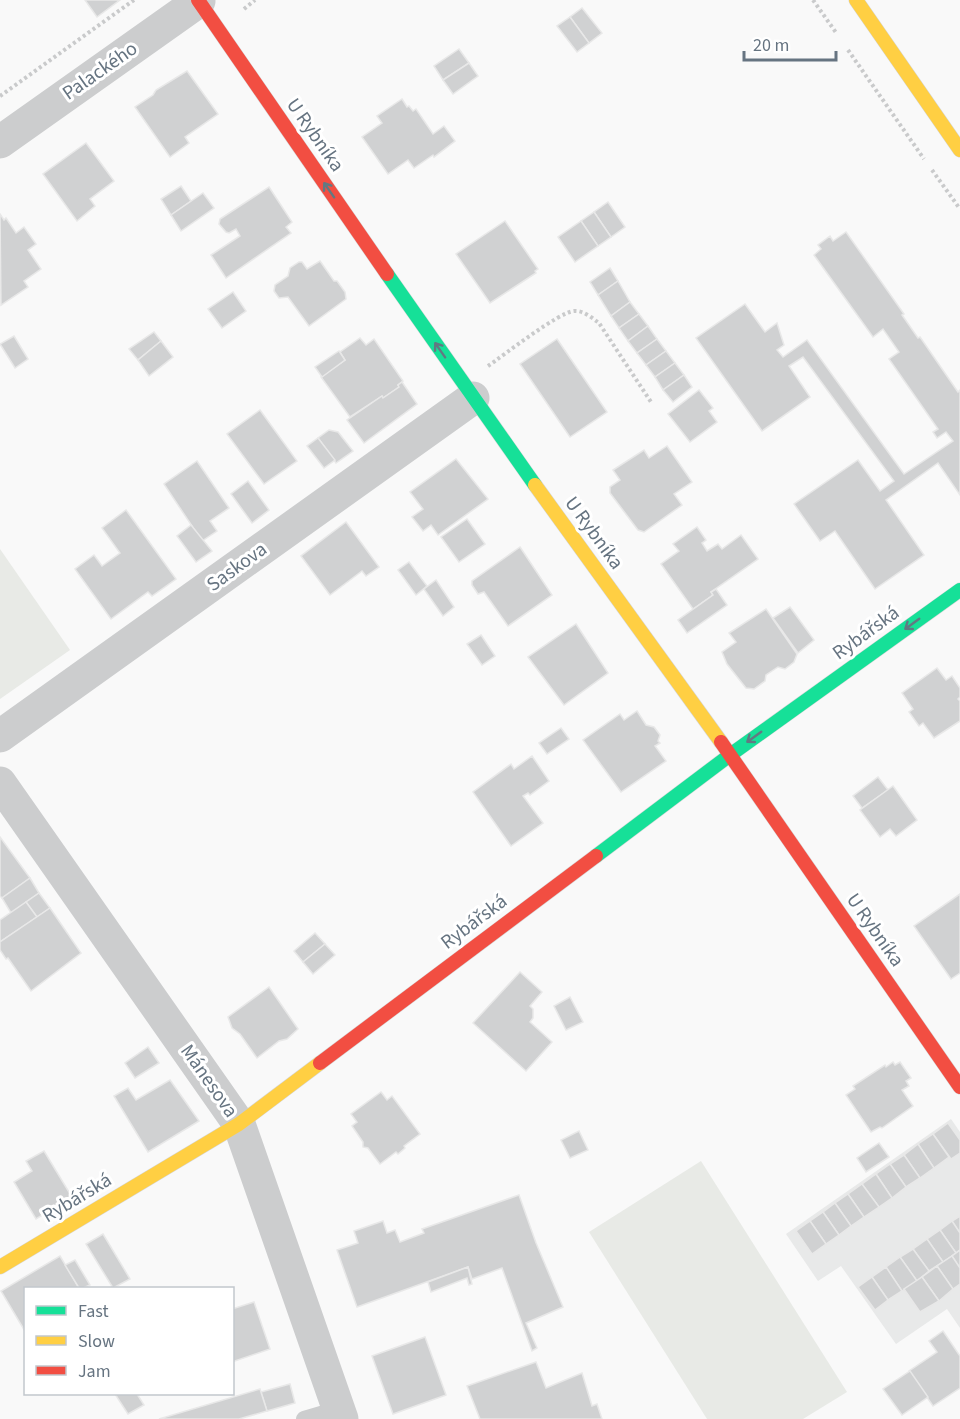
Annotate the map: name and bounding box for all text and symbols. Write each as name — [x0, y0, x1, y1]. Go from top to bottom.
scale bar — [744, 24, 836, 62]
text: 20 m — [753, 33, 789, 58]
street label: Palackého — [57, 35, 143, 107]
street label: U Rybníka — [279, 92, 351, 178]
one-way arrow — [323, 182, 335, 198]
one-way arrow — [434, 342, 446, 359]
street label: U Rybníka — [558, 491, 630, 575]
street label: Saskova — [201, 536, 273, 598]
street label: Rybářská — [827, 599, 905, 667]
one-way arrow — [905, 618, 921, 630]
one-way arrow — [746, 731, 762, 744]
street label: U Rybníka — [839, 887, 911, 973]
street label: Rybářská — [435, 888, 513, 956]
street label: Mánesova — [174, 1039, 244, 1123]
street label: Rybářská — [37, 1166, 117, 1230]
legend — [24, 1287, 234, 1395]
text: Fast — [78, 1299, 109, 1324]
text: Slow — [78, 1329, 115, 1354]
text: Jam — [78, 1359, 111, 1384]

